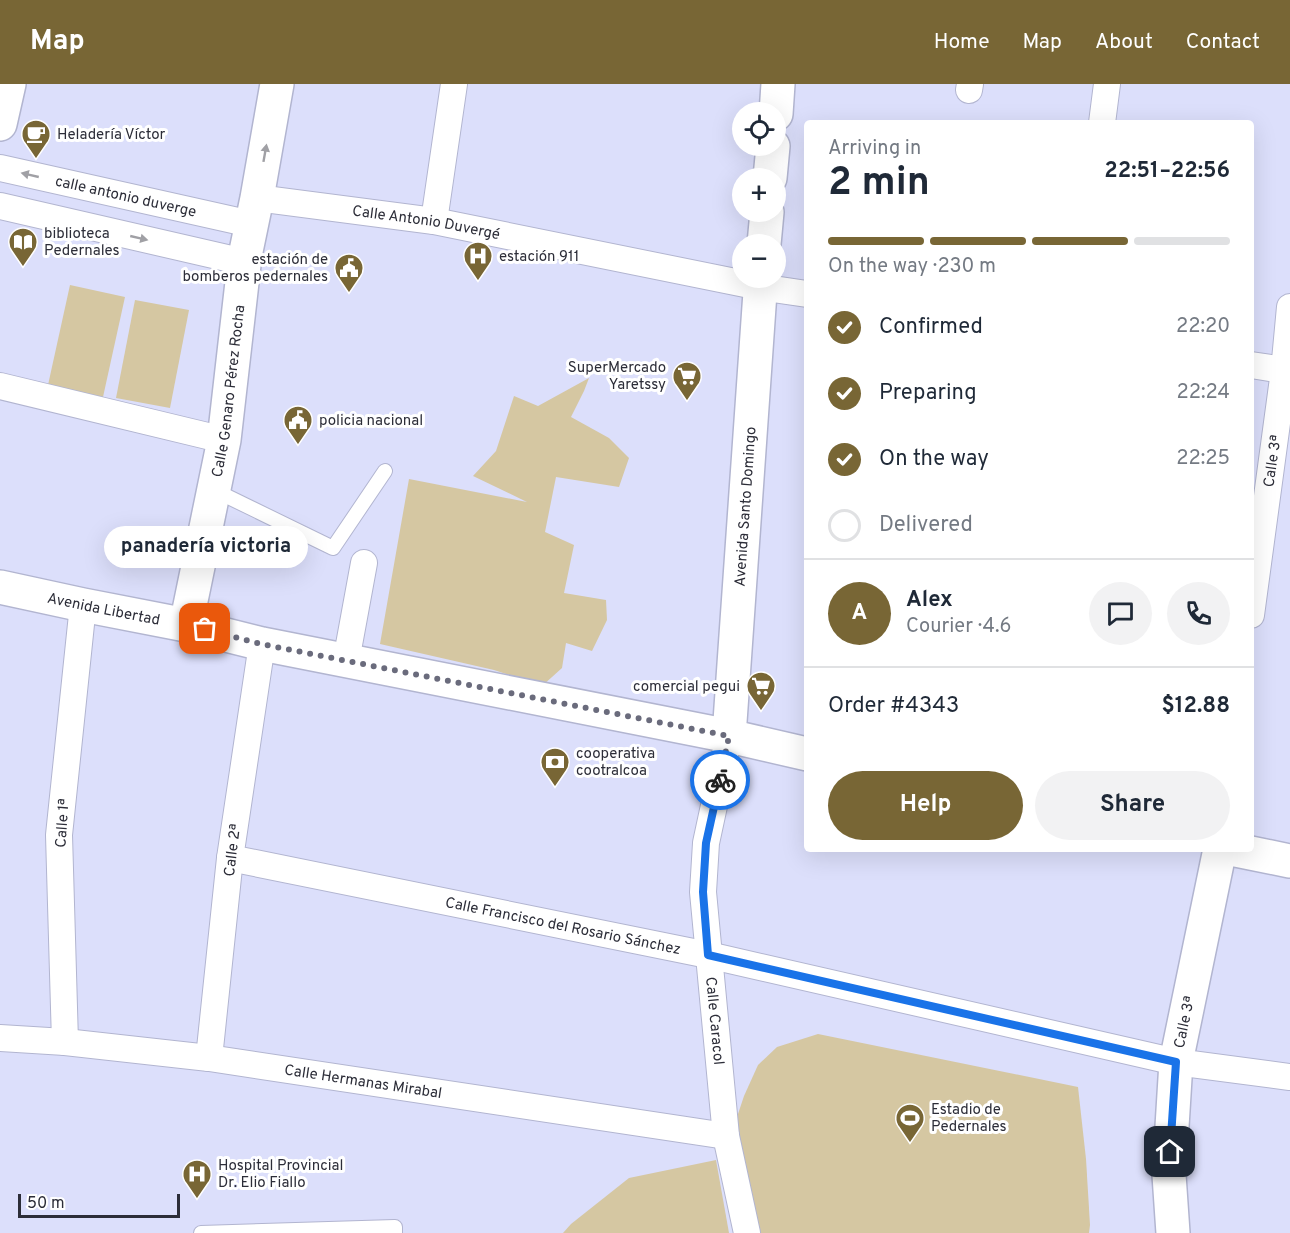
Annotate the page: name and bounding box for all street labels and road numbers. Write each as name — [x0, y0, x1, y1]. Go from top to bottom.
street label: calle antonio duverge — [53, 173, 198, 222]
street label: Calle Antonio Duvergé — [351, 202, 502, 245]
street label: Calle Genaro Pérez Rocha — [209, 304, 250, 479]
street label: Avenida Santo Domingo — [731, 426, 762, 587]
street label: Calle 3ª — [1260, 434, 1287, 489]
street label: Avenida Libertad — [45, 589, 161, 631]
street label: Calle 1ª — [52, 798, 75, 848]
street label: Calle 2ª — [221, 823, 246, 878]
street label: Calle Francisco del Rosario Sánchez — [443, 894, 682, 960]
street label: Calle Caracol — [700, 976, 727, 1066]
street label: Calle 3ª — [1171, 994, 1200, 1050]
street label: Calle Hermanas Mirabal — [283, 1061, 443, 1104]

